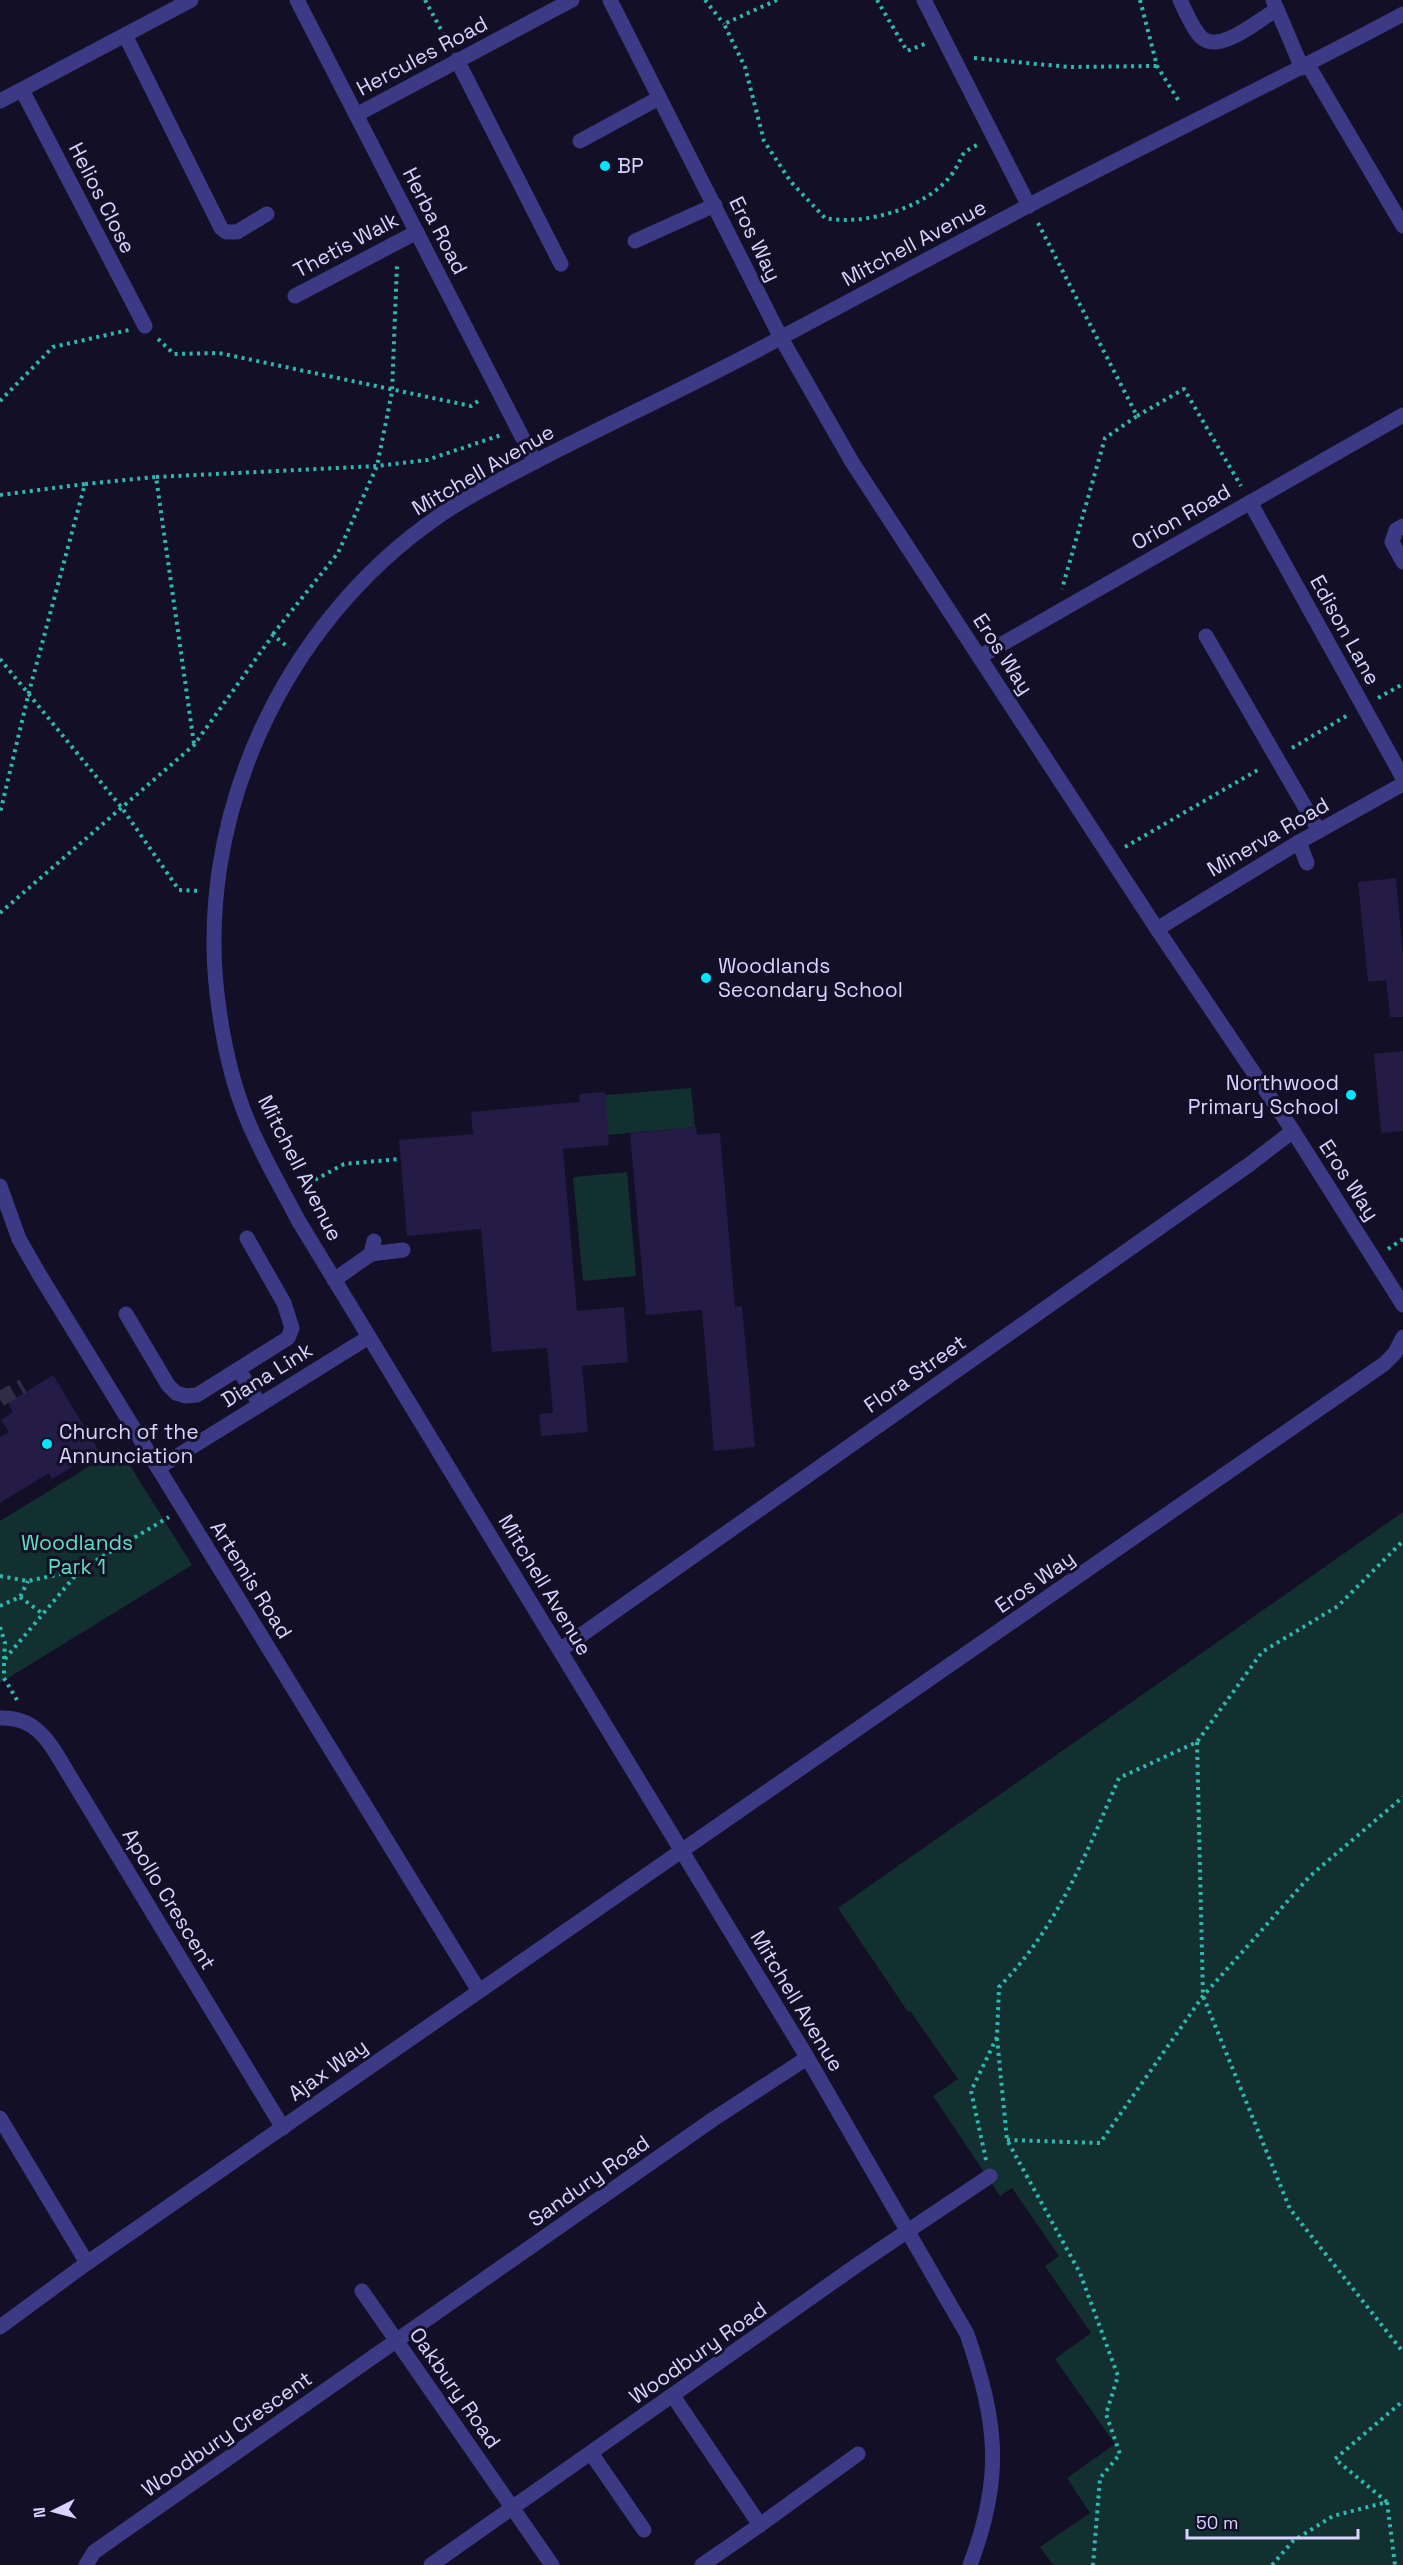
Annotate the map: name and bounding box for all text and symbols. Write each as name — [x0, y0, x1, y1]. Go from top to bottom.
street label: Hercules Road — [352, 10, 492, 101]
street label: Helios Close — [63, 138, 142, 258]
place label: BP — [617, 152, 644, 179]
marker: BP — [598, 159, 612, 173]
street label: Herba Road — [397, 163, 474, 279]
street label: Eros Way — [723, 192, 788, 286]
street label: Mitchell Avenue — [837, 193, 991, 292]
street label: Thetis Walk — [289, 206, 403, 283]
street label: Mitchell Avenue — [407, 418, 559, 521]
street label: Orion Road — [1126, 477, 1235, 556]
street label: Edison Lane — [1304, 570, 1387, 690]
street label: Eros Way — [967, 608, 1040, 699]
street label: Minerva Road — [1202, 791, 1334, 882]
place label: Woodlands Secondary School — [718, 952, 903, 1003]
marker: Woodlands Secondary School — [699, 971, 713, 985]
place label: Northwood Primary School — [1188, 1069, 1339, 1120]
marker: Northwood Primary School — [1344, 1088, 1358, 1102]
street label: Mitchell Avenue — [252, 1090, 349, 1245]
street label: Eros Way — [1313, 1134, 1386, 1225]
street label: Flora Street — [858, 1328, 971, 1419]
street label: Diana Link — [216, 1336, 317, 1413]
place label: Church of the Annunciation — [59, 1418, 199, 1469]
marker: Church of the Annunciation — [40, 1437, 54, 1451]
street label: Mitchell Avenue — [493, 1509, 598, 1660]
street label: Artemis Road — [204, 1516, 298, 1644]
park label: Woodlands Park 1 — [21, 1529, 133, 1580]
street label: Eros Way — [990, 1544, 1080, 1619]
street label: Apollo Crescent — [117, 1823, 222, 1974]
street label: Mitchell Avenue — [745, 1925, 850, 2076]
street label: Ajax Way — [283, 2032, 373, 2107]
street label: Sandury Road — [523, 2129, 655, 2232]
street label: Woodbury Road — [624, 2295, 772, 2410]
street label: Oakbury Road — [404, 2322, 507, 2453]
street label: Woodbury Crescent — [136, 2365, 317, 2503]
north arrow — [24, 2481, 84, 2541]
scale bar — [1187, 2502, 1358, 2540]
text: N — [29, 2506, 51, 2519]
text: 50 m — [1196, 2511, 1238, 2534]

